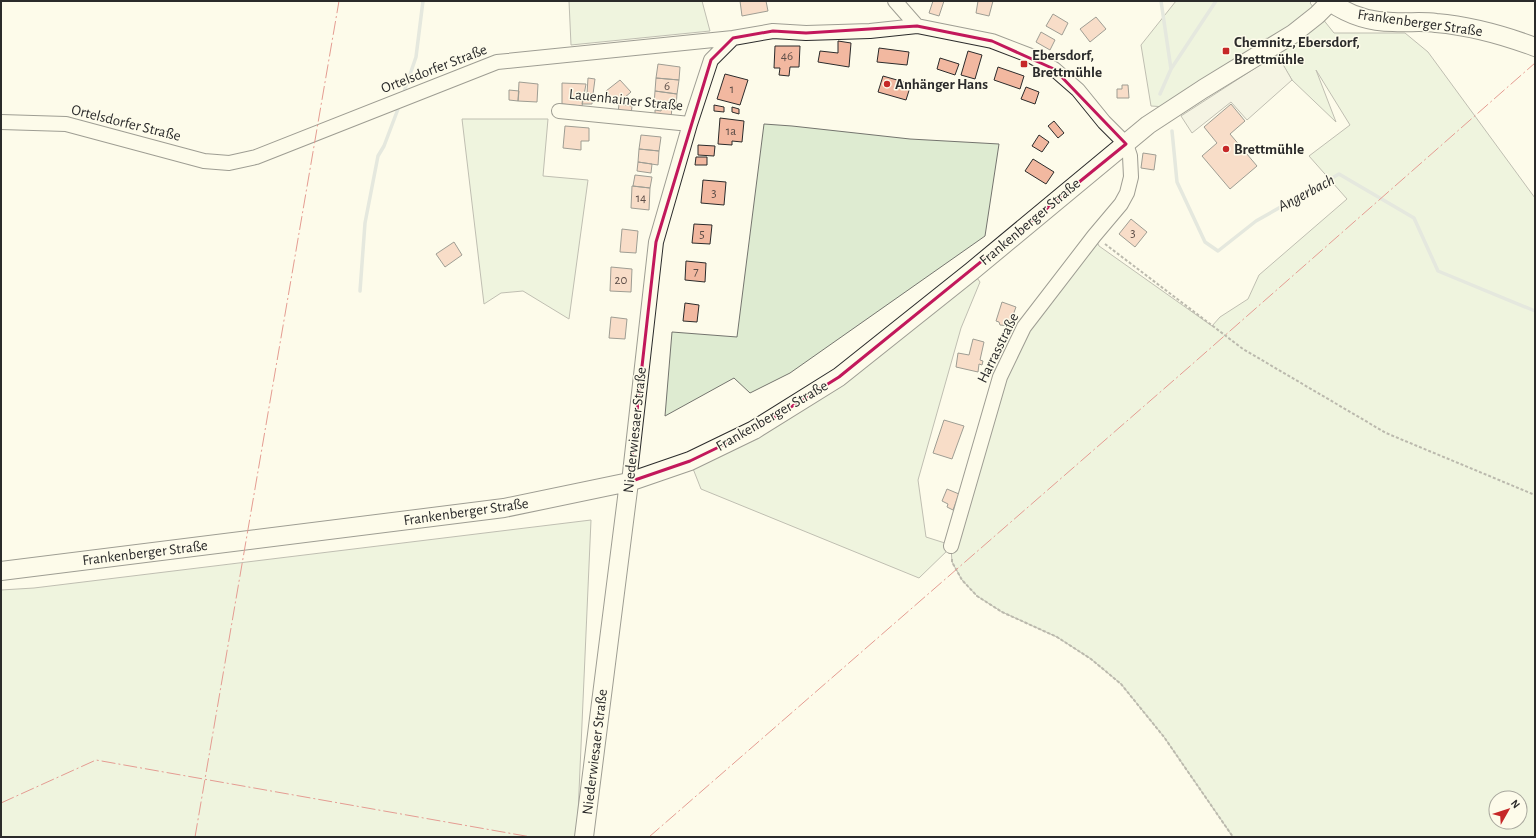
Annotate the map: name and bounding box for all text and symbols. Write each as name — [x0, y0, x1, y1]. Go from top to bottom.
street label: Frankenberger Straße — [1356, 7, 1484, 39]
place label: Chemnitz, Ebersdorf, Brettmühle — [1234, 35, 1360, 67]
street label: Ortelsdorfer Straße — [379, 42, 489, 96]
marker: Chemnitz, Ebersdorf, Brettmühle — [1221, 46, 1231, 56]
place label: Ebersdorf, Brettmühle — [1032, 48, 1102, 80]
house number: 46 — [781, 50, 793, 63]
marker: Ebersdorf, Brettmühle — [1019, 59, 1029, 69]
place label: Anhänger Hans — [895, 77, 988, 92]
marker: Anhänger Hans — [882, 79, 892, 89]
house number: 6 — [664, 80, 670, 93]
house number: 1 — [730, 83, 734, 96]
street label: Lauenhainer Straße — [568, 87, 684, 113]
street label: Ortelsdorfer Straße — [70, 102, 182, 144]
house number: 1a — [726, 125, 736, 138]
place label: Brettmühle — [1234, 142, 1304, 157]
marker: Brettmühle — [1221, 144, 1231, 154]
water label: Angerbach — [1274, 171, 1337, 215]
street label: Frankenberger Straße — [977, 176, 1083, 268]
house number: 3 — [711, 187, 717, 200]
house number: 14 — [636, 192, 646, 205]
house number: 3 — [1130, 227, 1136, 240]
house number: 5 — [699, 228, 705, 241]
house number: 7 — [693, 265, 699, 278]
house number: 20 — [615, 274, 628, 287]
street label: Harrasstraße — [975, 311, 1021, 385]
street label: Niederwiesaer Straße — [621, 366, 649, 494]
street label: Frankenberger Straße — [714, 378, 830, 454]
street label: Frankenberger Straße — [402, 496, 530, 528]
street label: Frankenberger Straße — [81, 538, 209, 568]
street label: Niederwiesaer Straße — [580, 688, 610, 816]
north arrow — [1488, 790, 1528, 830]
text: N — [1509, 798, 1522, 810]

